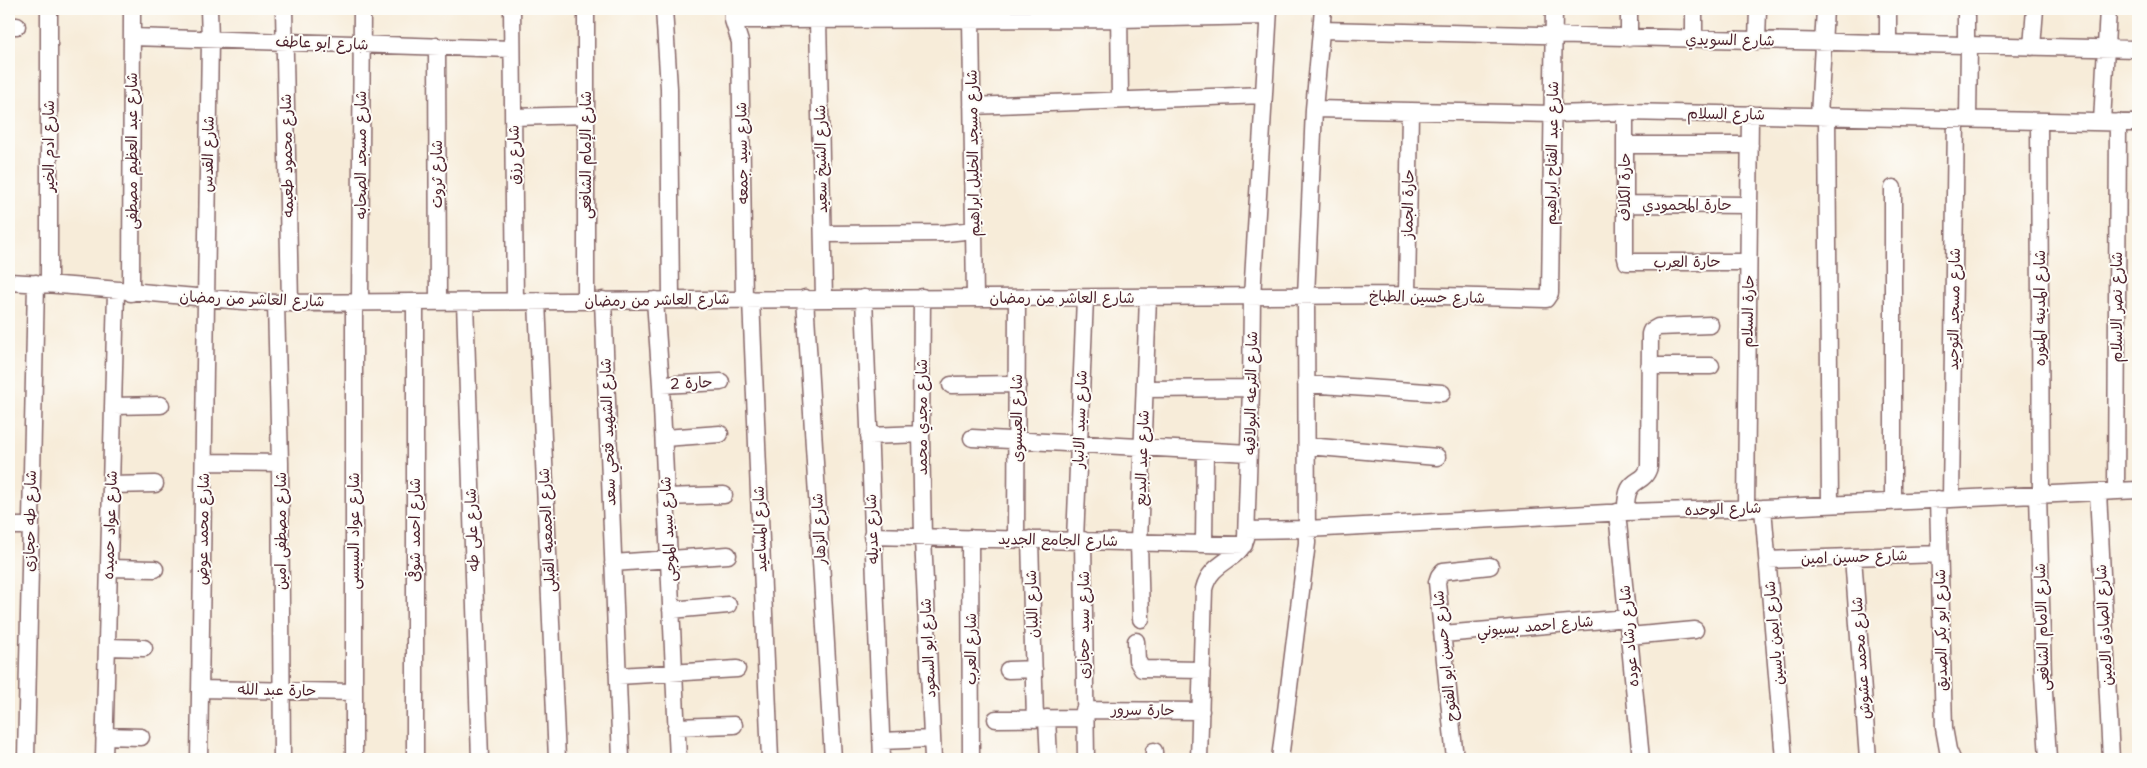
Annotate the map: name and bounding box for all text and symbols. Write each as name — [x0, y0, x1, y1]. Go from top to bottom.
street label: شارع السويدي — [1685, 29, 1775, 52]
street label: شارع ابو عاطف — [275, 31, 369, 55]
street label: شارع مسجد الخليل ابراهيم — [962, 69, 986, 237]
street label: شارع عبد العظيم مصطفى — [122, 72, 143, 230]
street label: شارع عبد الفتاح ابراهيم — [1541, 81, 1565, 225]
street label: شارع مسجد الصحابه — [351, 91, 371, 219]
street label: شارع الإمام الشافعى — [576, 91, 597, 219]
street label: شارع محمود طعيمه — [276, 94, 298, 218]
street label: شارع ادم الخير — [39, 100, 61, 193]
street label: شارع سيد جمعه — [731, 102, 753, 204]
street label: شارع السلام — [1687, 103, 1765, 126]
street label: شارع الشيخ سعيد — [810, 105, 832, 213]
street label: شارع القدس — [197, 116, 219, 192]
street label: شارع رزق — [503, 125, 525, 185]
street label: شارع ثروت — [427, 140, 447, 208]
street label: حارة الكلاف — [1615, 153, 1635, 221]
street label: حارة الجماز — [1397, 169, 1419, 240]
street label: حارة المحمودي — [1642, 195, 1732, 216]
street label: شارع مسجد التوحيد — [1943, 248, 1965, 370]
street label: شارع المدينه المنوره — [2030, 250, 2050, 366]
street label: حارة العرب — [1653, 251, 1721, 273]
street label: شارع نصر الاسلام — [2107, 252, 2128, 362]
street label: حارة السلام — [1737, 274, 1760, 348]
street label: شارع العاشر من رمضان — [179, 286, 325, 312]
street label: شارع حسين الطباخ — [1369, 286, 1485, 308]
street label: شارع العاشر من رمضان — [989, 288, 1135, 308]
street label: شارع العاشر من رمضان — [584, 289, 730, 311]
street label: شارع الترعه البولاقيه — [1240, 331, 1262, 455]
street label: شارع الشهيد فتحي سعد — [595, 358, 624, 506]
street label: شارع مجدي محمد — [912, 359, 933, 475]
street label: شارع سيد الانبار — [1068, 370, 1092, 469]
street label: حارة 2 — [669, 372, 713, 394]
street label: شارع العيسوى — [1007, 374, 1027, 462]
street label: شارع عبد البديع — [1130, 410, 1155, 507]
street label: شارع الجمعيه القبلى — [534, 467, 560, 593]
street label: شارع طه حجازى — [19, 470, 41, 572]
street label: شارع عواد حميده — [98, 470, 122, 580]
street label: شارع مصطفى امين — [271, 472, 291, 590]
street label: شارع عواد السيسى — [344, 472, 364, 590]
street label: شارع محمد عوض — [192, 473, 214, 585]
street label: شارع سيد الموجى — [655, 476, 681, 582]
street label: شارع احمد شوقى — [404, 478, 425, 582]
street label: شارع المساعيد — [748, 485, 772, 573]
street label: شارع على طه — [461, 488, 483, 572]
street label: شارع الزهار — [807, 493, 831, 566]
street label: شارع عديله — [861, 493, 883, 565]
street label: شارع الوحده — [1684, 498, 1762, 520]
street label: شارع الجامع الجديد — [998, 529, 1118, 552]
street label: شارع حسين امين — [1800, 545, 1908, 569]
street label: شارع الامام الشافعى — [2030, 563, 2055, 691]
street label: شارع الصادق الامين — [2091, 564, 2117, 686]
street label: شارع ابو بكر الصديق — [1930, 569, 1952, 691]
street label: شارع اللبان — [1021, 570, 1043, 638]
street label: شارع سيد حجازى — [1074, 571, 1094, 679]
street label: شارع ايمن ياسين — [1759, 580, 1789, 686]
street label: شارع رشاد عوده — [1615, 584, 1643, 688]
street label: شارع حسن ابو الفتوح — [1428, 589, 1462, 723]
street label: شارع محمد عشوش — [1847, 596, 1875, 720]
street label: شارع ابو السعود — [915, 598, 941, 698]
street label: شارع احمد بسيوني — [1476, 611, 1594, 644]
street label: شارع العرب — [961, 613, 981, 685]
street label: حارة عبد الله — [238, 679, 316, 701]
street label: حارة سرور — [1110, 699, 1175, 721]

